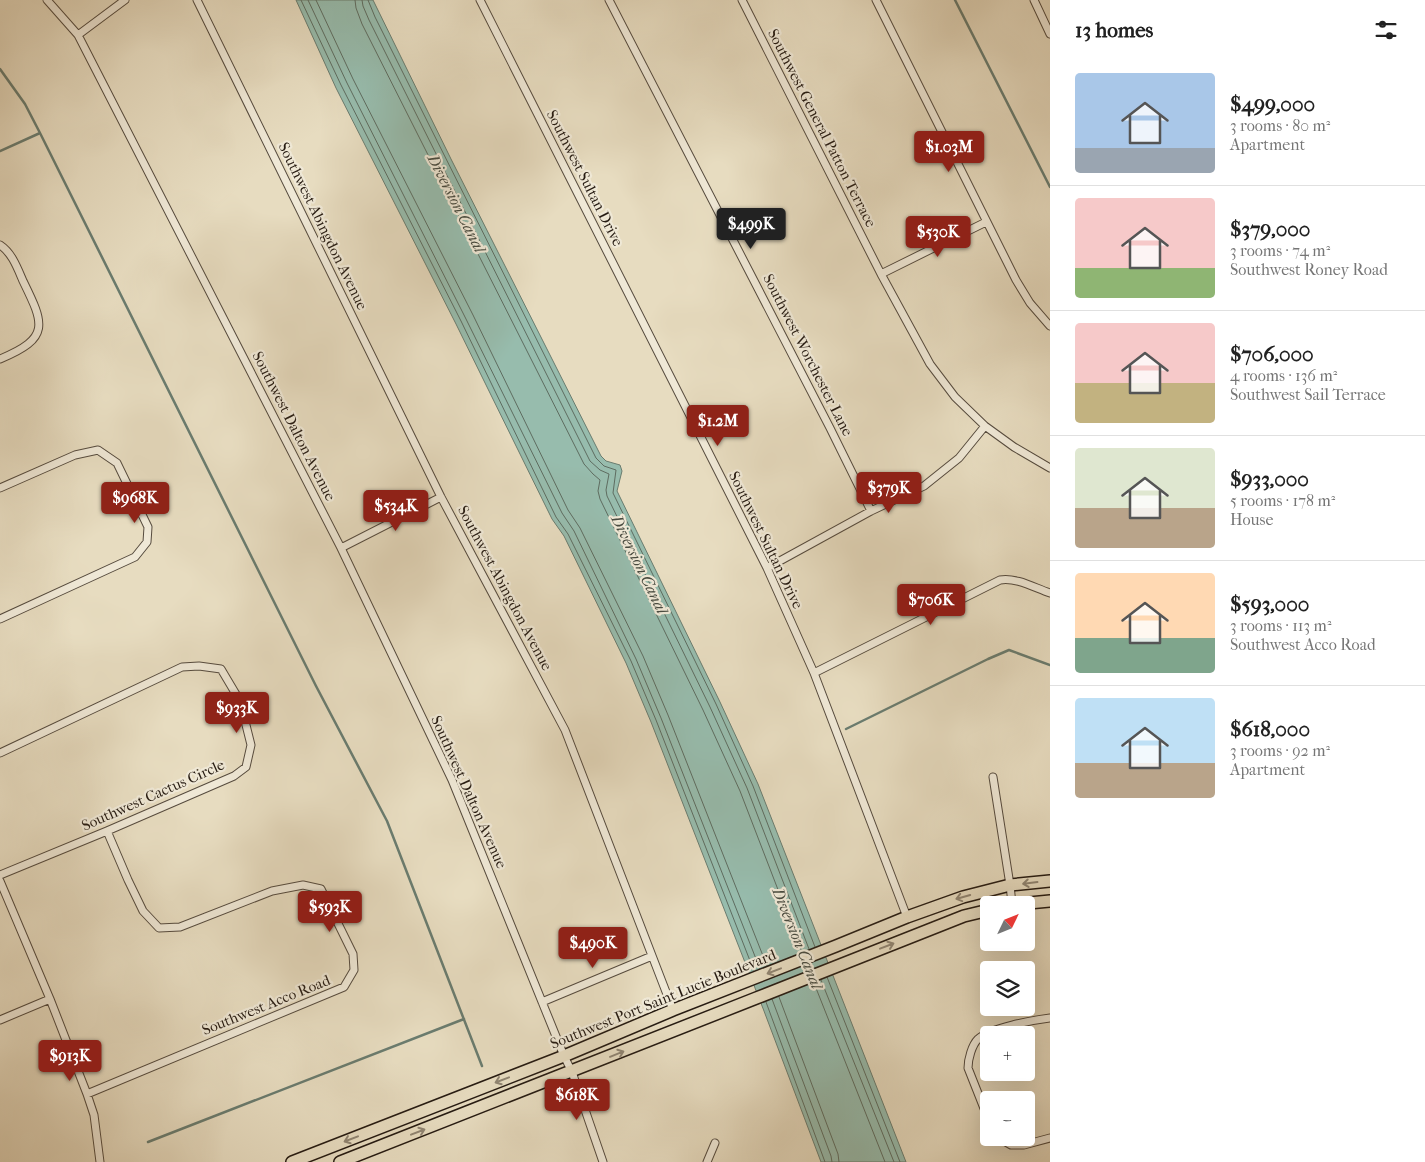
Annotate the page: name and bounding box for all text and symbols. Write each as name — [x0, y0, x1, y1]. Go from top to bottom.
icon: filters — [1372, 16, 1400, 44]
text: 13 homes — [1075, 18, 1153, 42]
street label: Southwest General Patton Terrace — [764, 26, 880, 231]
text: $499,000 — [1230, 92, 1315, 116]
icon: home — [1115, 93, 1175, 153]
street label: Southwest Sultan Drive — [543, 107, 627, 250]
text: 3 rooms · 80 m² — [1230, 116, 1330, 135]
pin: $1.03M — [908, 130, 990, 173]
text: Apartment — [1230, 135, 1305, 154]
text: $1.03M — [925, 137, 973, 156]
street label: Southwest Abingdon Avenue — [275, 139, 372, 313]
water label: Diversion Canal — [423, 150, 490, 257]
pin: $499K — [716, 208, 786, 250]
text: $499K — [728, 214, 774, 233]
pin: $530K — [903, 216, 973, 258]
text: $379,000 — [1230, 217, 1310, 241]
icon: home — [1115, 218, 1175, 278]
text: $530K — [917, 222, 959, 241]
text: 3 rooms · 74 m² — [1230, 241, 1330, 260]
text: Southwest Roney Road — [1230, 260, 1388, 279]
street label: Southwest Worchester Lane — [759, 271, 857, 440]
text: $706,000 — [1230, 342, 1314, 366]
icon: home — [1115, 343, 1175, 403]
street label: Southwest Dalton Avenue — [248, 348, 340, 504]
text: 4 rooms · 136 m² — [1230, 366, 1337, 385]
text: Southwest Sail Terrace — [1230, 385, 1386, 404]
pin: $1.2M — [683, 404, 753, 447]
text: $1.2M — [698, 411, 738, 430]
text: $933,000 — [1230, 467, 1309, 491]
street label: Southwest Sultan Drive — [725, 468, 807, 612]
icon: home — [1115, 468, 1175, 528]
pin: $379K — [854, 472, 924, 514]
text: $379K — [867, 478, 911, 497]
pin: $968K — [100, 482, 170, 524]
text: $968K — [112, 488, 158, 507]
pin: $534K — [361, 490, 431, 532]
text: 5 rooms · 178 m² — [1230, 491, 1335, 510]
text: $534K — [374, 496, 418, 515]
street label: Southwest Abingdon Avenue — [454, 503, 556, 674]
text: House — [1230, 510, 1273, 529]
water label: Diversion Canal — [607, 511, 673, 619]
pin: $706K — [896, 584, 966, 626]
text: $706K — [908, 590, 954, 609]
text: $593,000 — [1230, 592, 1309, 616]
icon: home — [1115, 593, 1175, 653]
text: 3 rooms · 113 m² — [1230, 616, 1331, 635]
text: Southwest Acco Road — [1230, 635, 1376, 654]
pin: $933K — [202, 692, 272, 734]
text: $933K — [216, 698, 258, 717]
street label: Southwest Dalton Avenue — [427, 713, 511, 872]
text: $618,000 — [1230, 717, 1310, 741]
icon: home — [1115, 718, 1175, 778]
text: 3 rooms · 92 m² — [1230, 741, 1330, 760]
street label: Southwest Cactus Circle — [79, 755, 228, 835]
text: Apartment — [1230, 760, 1305, 779]
one-way arrow — [1023, 878, 1039, 888]
water label: Diversion Canal — [768, 884, 827, 994]
pin: $593K — [295, 890, 365, 933]
one-way arrow — [956, 892, 972, 902]
north arrow — [980, 896, 1035, 951]
map controls — [980, 896, 1035, 1146]
text: $593K — [309, 897, 351, 916]
pin: $490K — [558, 926, 628, 969]
text: $490K — [569, 933, 617, 952]
one-way arrow — [879, 941, 895, 950]
street label: Southwest Port Saint Lucie Boulevard — [548, 945, 779, 1053]
button: layers — [980, 961, 1035, 1016]
one-way arrow — [767, 966, 782, 976]
street label: Southwest Acco Road — [199, 971, 334, 1039]
button: + — [980, 1026, 1035, 1081]
pin: $913K — [35, 1040, 105, 1082]
text: $913K — [49, 1046, 91, 1065]
one-way arrow — [609, 1049, 624, 1058]
one-way arrow — [495, 1076, 510, 1085]
pin: $618K — [542, 1078, 612, 1121]
text: $618K — [556, 1085, 598, 1104]
button: − — [980, 1091, 1035, 1146]
one-way arrow — [410, 1127, 425, 1136]
one-way arrow — [344, 1135, 359, 1144]

